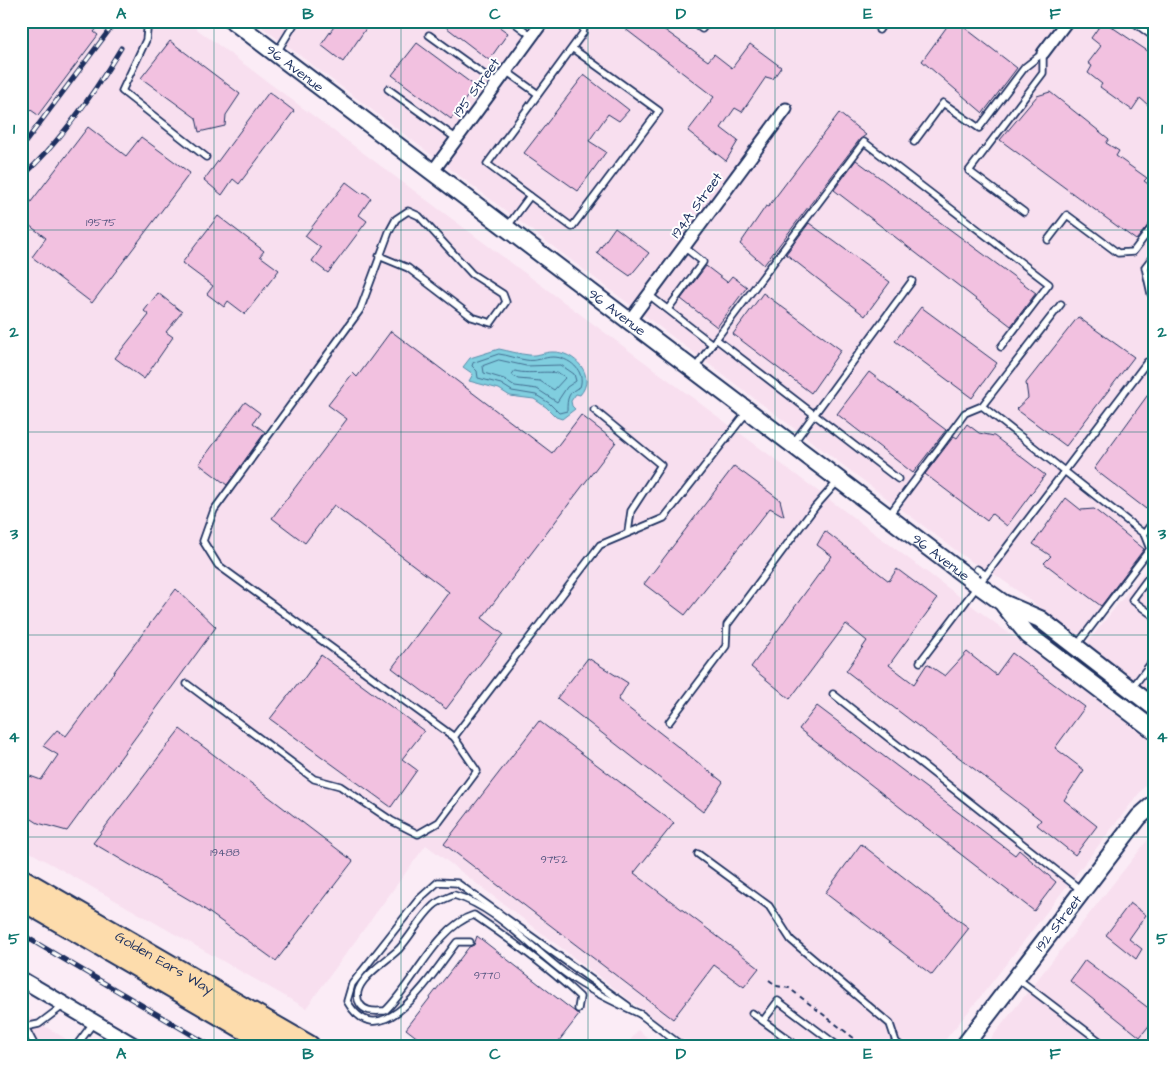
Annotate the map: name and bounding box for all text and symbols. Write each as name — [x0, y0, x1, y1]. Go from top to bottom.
text: A — [116, 3, 127, 25]
text: B — [302, 3, 314, 25]
text: C — [489, 3, 501, 25]
text: D — [676, 3, 687, 25]
text: E — [863, 3, 873, 25]
text: F — [1049, 3, 1061, 25]
street label: 96 Avenue — [261, 40, 328, 98]
street label: 195 Street — [449, 54, 505, 121]
text: 1 — [13, 118, 16, 140]
text: 1 — [1161, 118, 1164, 140]
street label: 194A Street — [666, 168, 728, 243]
house number: 19575 — [86, 215, 116, 230]
street label: 96 Avenue — [584, 284, 650, 341]
text: 2 — [8, 321, 19, 343]
text: 2 — [1156, 321, 1167, 343]
text: 3 — [9, 523, 19, 545]
text: 3 — [1157, 523, 1167, 545]
street label: 96 Avenue — [907, 529, 974, 586]
text: 4 — [9, 726, 20, 748]
text: 4 — [1157, 726, 1168, 748]
house number: 19488 — [210, 845, 240, 860]
house number: 9752 — [540, 852, 568, 867]
street label: 192 Street — [1031, 891, 1087, 956]
street label: Golden Ears Way — [111, 927, 217, 1000]
text: 5 — [8, 928, 20, 950]
text: 5 — [1156, 928, 1168, 950]
house number: 9770 — [474, 968, 500, 983]
text: A — [116, 1043, 127, 1065]
text: B — [302, 1043, 314, 1065]
text: C — [489, 1043, 501, 1065]
text: D — [676, 1043, 687, 1065]
text: E — [863, 1043, 873, 1065]
text: F — [1049, 1043, 1061, 1065]

